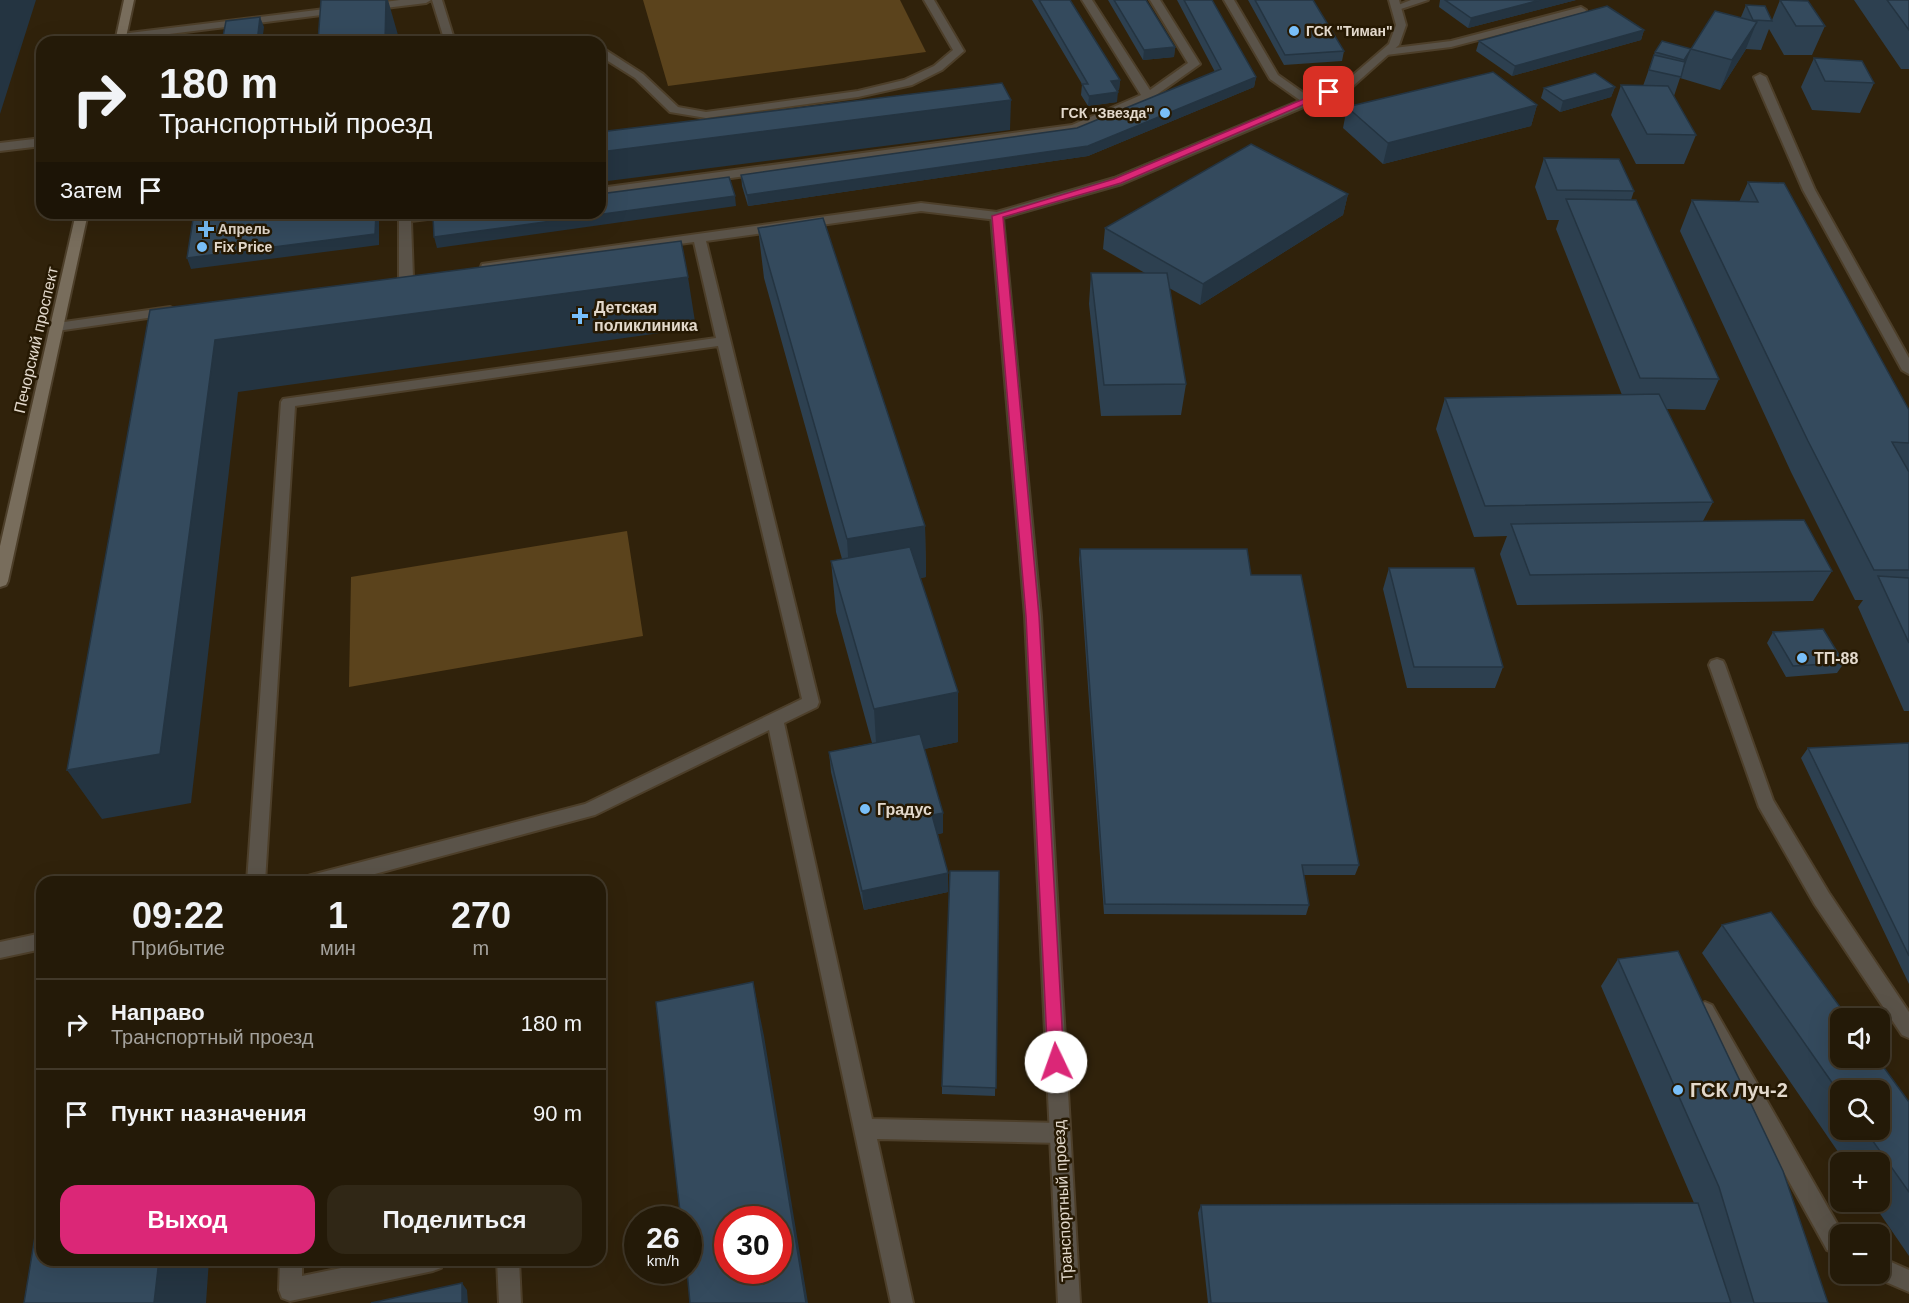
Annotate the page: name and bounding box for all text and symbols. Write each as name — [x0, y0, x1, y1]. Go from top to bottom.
place label: ГСК "Тиман" — [1306, 23, 1393, 39]
marker: ГСК "Тиман" — [1287, 24, 1301, 38]
icon: right — [60, 60, 138, 138]
text: 180 m — [159, 60, 278, 107]
pin — [1303, 66, 1354, 117]
icon: arrive — [1312, 75, 1345, 108]
place label: ГСК "Звезда" — [1061, 105, 1153, 121]
marker: ГСК "Звезда" — [1158, 106, 1172, 120]
text: Транспортный проезд — [159, 109, 432, 139]
icon: arrive — [134, 174, 167, 207]
text: Затем — [60, 178, 122, 203]
place label: Апрель — [218, 221, 271, 237]
marker: Апрель — [199, 222, 213, 236]
place label: Fix Price — [214, 239, 273, 255]
marker: Fix Price — [195, 240, 209, 254]
street label: Печорский проспект — [11, 264, 61, 415]
place label: Детская поликлиника — [594, 299, 698, 334]
marker: Детская поликлиника — [571, 307, 589, 325]
place label: ТП-88 — [1814, 650, 1859, 667]
marker: ТП-88 — [1795, 651, 1809, 665]
place label: Градус — [877, 801, 932, 818]
marker: Градус — [858, 802, 872, 816]
text: 09:22 — [132, 895, 224, 936]
text: 1 — [328, 895, 348, 936]
text: 270 — [451, 895, 511, 936]
text: Прибытие — [131, 937, 225, 959]
text: мин — [320, 937, 356, 959]
text: m — [473, 937, 489, 959]
text: Направо — [111, 1000, 205, 1025]
icon: right — [60, 1008, 93, 1041]
map controls — [1830, 1008, 1890, 1284]
button: sound — [1830, 1008, 1890, 1068]
text: 180 m — [521, 1011, 582, 1036]
text: Транспортный проезд — [111, 1026, 314, 1048]
position arrow — [1024, 1030, 1088, 1094]
place label: ГСК Луч-2 — [1690, 1079, 1788, 1101]
button: search — [1830, 1080, 1890, 1140]
marker: ГСК Луч-2 — [1671, 1083, 1685, 1097]
icon: arrive — [60, 1098, 93, 1131]
text: Пункт назначения — [111, 1101, 307, 1126]
text: 90 m — [533, 1101, 582, 1126]
street label: Транспортный проезд — [1050, 1119, 1076, 1282]
button: + — [1830, 1152, 1890, 1212]
button: Выход — [60, 1185, 315, 1254]
button: Поделиться — [327, 1185, 582, 1254]
speed limit sign: 30 — [714, 1206, 792, 1284]
text: 26 — [646, 1221, 680, 1254]
button: − — [1830, 1224, 1890, 1284]
text: km/h — [647, 1252, 679, 1269]

